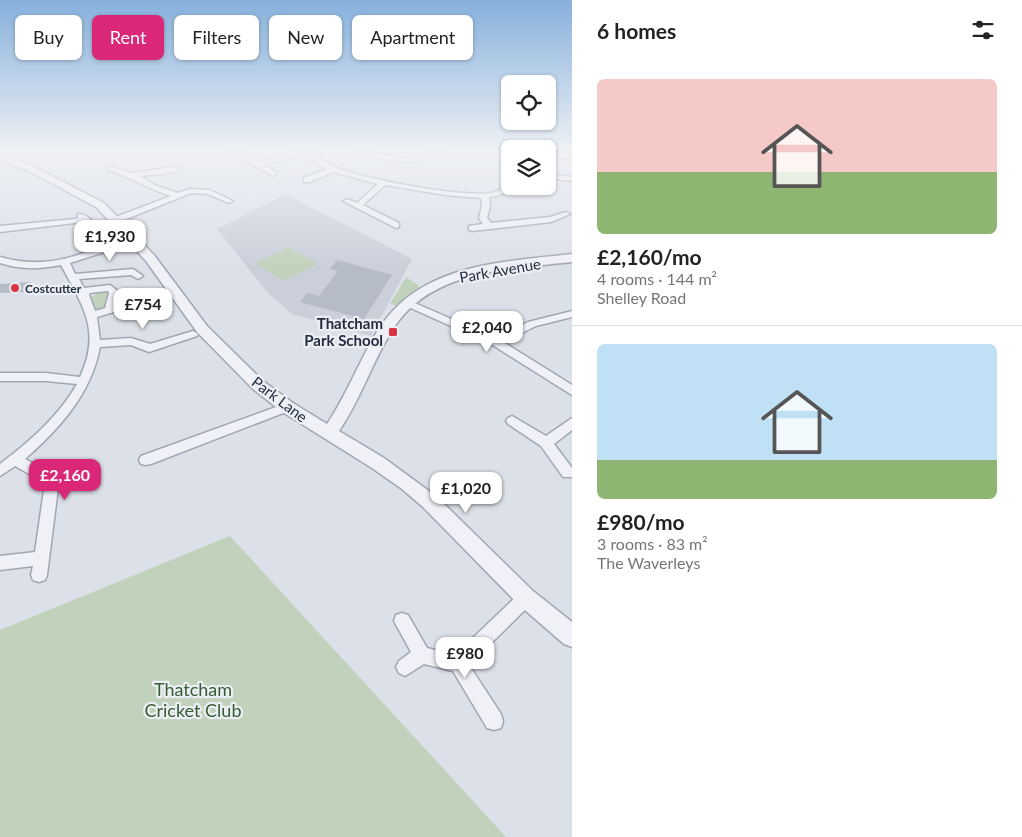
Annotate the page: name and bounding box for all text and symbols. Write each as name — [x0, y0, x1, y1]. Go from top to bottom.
chip: Buy — [15, 15, 82, 60]
chip: Rent — [92, 15, 164, 60]
chip: Filters — [174, 15, 259, 60]
chip: New — [269, 15, 342, 60]
chip: Apartment — [352, 15, 473, 60]
icon: filters — [969, 16, 997, 44]
text: 6 homes — [597, 18, 676, 43]
map controls — [501, 75, 556, 195]
button: locate — [501, 75, 556, 130]
icon: home — [752, 111, 842, 201]
button: layers — [501, 140, 556, 195]
pin: £1,930 — [69, 220, 151, 262]
text: £1,930 — [85, 226, 135, 245]
text: £2,160/mo — [597, 244, 702, 269]
street label: Park Avenue — [458, 254, 542, 286]
text: 4 rooms · 144 m² — [597, 269, 717, 288]
place label: Costcutter — [25, 281, 82, 296]
marker: Costcutter — [9, 282, 21, 294]
pin: £754 — [113, 288, 173, 330]
text: Shelley Road — [597, 288, 686, 307]
text: £754 — [124, 294, 162, 313]
pin: £2,040 — [446, 310, 528, 353]
place label: Thatcham Park School — [304, 314, 383, 349]
text: £2,040 — [462, 317, 512, 336]
marker: Thatcham Park School — [387, 326, 399, 338]
street label: Park Lane — [249, 372, 311, 426]
icon: home — [752, 377, 842, 467]
pin: £2,160 — [24, 458, 106, 501]
text: £2,160 — [40, 465, 90, 484]
pin: £1,020 — [425, 472, 507, 514]
text: £1,020 — [441, 478, 491, 497]
text: £980/mo — [597, 509, 685, 534]
text: 3 rooms · 83 m² — [597, 534, 708, 553]
text: The Waverleys — [597, 553, 700, 572]
pin: £980 — [435, 636, 495, 679]
text: £980 — [446, 643, 484, 662]
park label: Thatcham Cricket Club — [145, 678, 241, 721]

